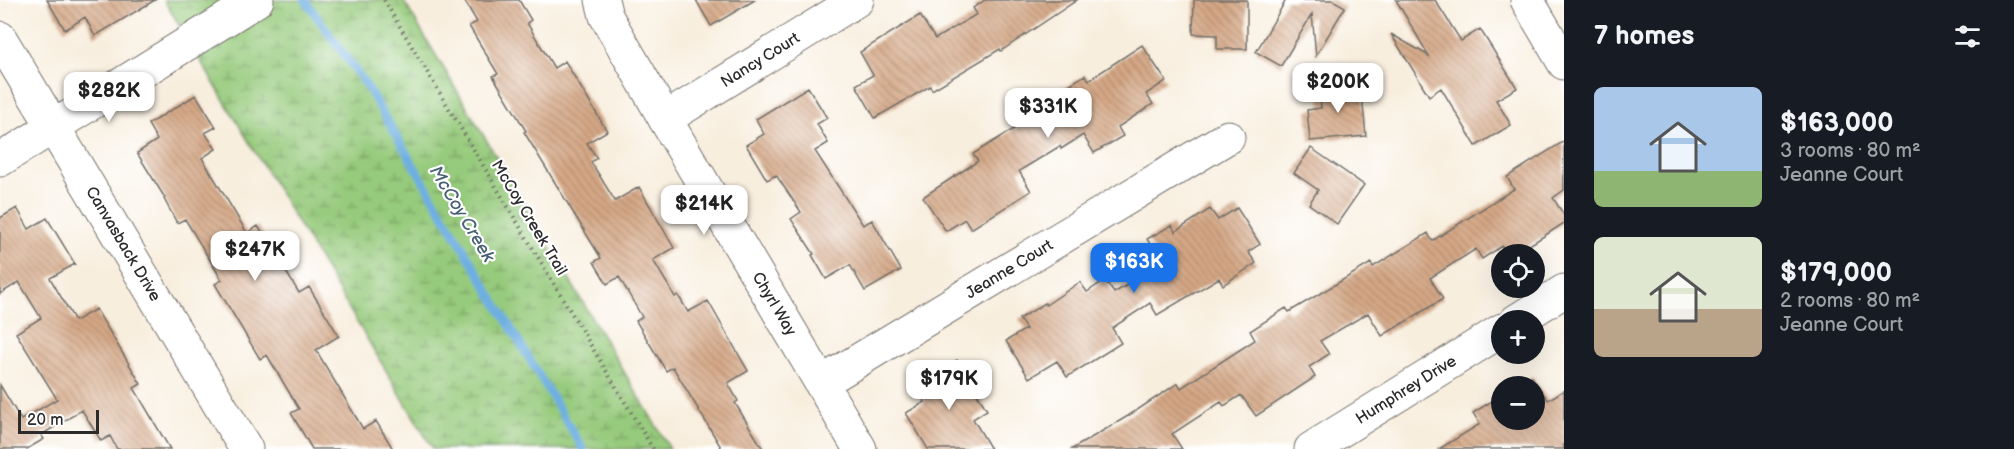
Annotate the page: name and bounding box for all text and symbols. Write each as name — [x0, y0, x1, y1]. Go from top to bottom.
icon: filters — [1951, 20, 1984, 53]
text: 7 homes — [1594, 21, 1694, 52]
street label: Nancy Court — [717, 28, 803, 92]
pin: $200K — [1296, 63, 1380, 114]
text: $200K — [1306, 70, 1370, 94]
pin: $282K — [67, 72, 151, 123]
text: $282K — [78, 79, 140, 103]
pin: $331K — [1006, 88, 1090, 139]
text: $331K — [1019, 95, 1077, 119]
text: $163,000 — [1780, 108, 1893, 139]
icon: home — [1642, 111, 1714, 183]
text: 3 rooms · 80 m² — [1780, 139, 1921, 163]
street label: McCoy Creek Trail — [487, 157, 571, 279]
water label: McCoy Creek — [425, 162, 500, 267]
text: Jeanne Court — [1780, 163, 1903, 187]
street label: Canvasback Drive — [82, 183, 165, 305]
pin: $214K — [662, 185, 746, 236]
text: $214K — [675, 192, 733, 216]
pin: $247K — [213, 231, 297, 282]
street label: Jeanne Court — [962, 236, 1056, 303]
text: $247K — [225, 238, 285, 262]
pin: $163K — [1092, 243, 1176, 294]
map controls — [1491, 244, 1545, 430]
button: locate — [1491, 244, 1545, 298]
text: $163K — [1105, 250, 1164, 274]
text: $179,000 — [1780, 258, 1892, 289]
icon: home — [1642, 261, 1714, 333]
street label: Chyrl Way — [748, 269, 801, 340]
text: 2 rooms · 80 m² — [1780, 289, 1920, 313]
button: + — [1491, 310, 1545, 364]
text: Jeanne Court — [1780, 313, 1903, 337]
street label: Humphrey Drive — [1352, 351, 1460, 428]
pin: $179K — [907, 360, 991, 411]
text: $179K — [920, 367, 978, 391]
button: − — [1491, 376, 1545, 430]
scale bar — [18, 407, 99, 434]
text: 20 m — [27, 411, 63, 430]

